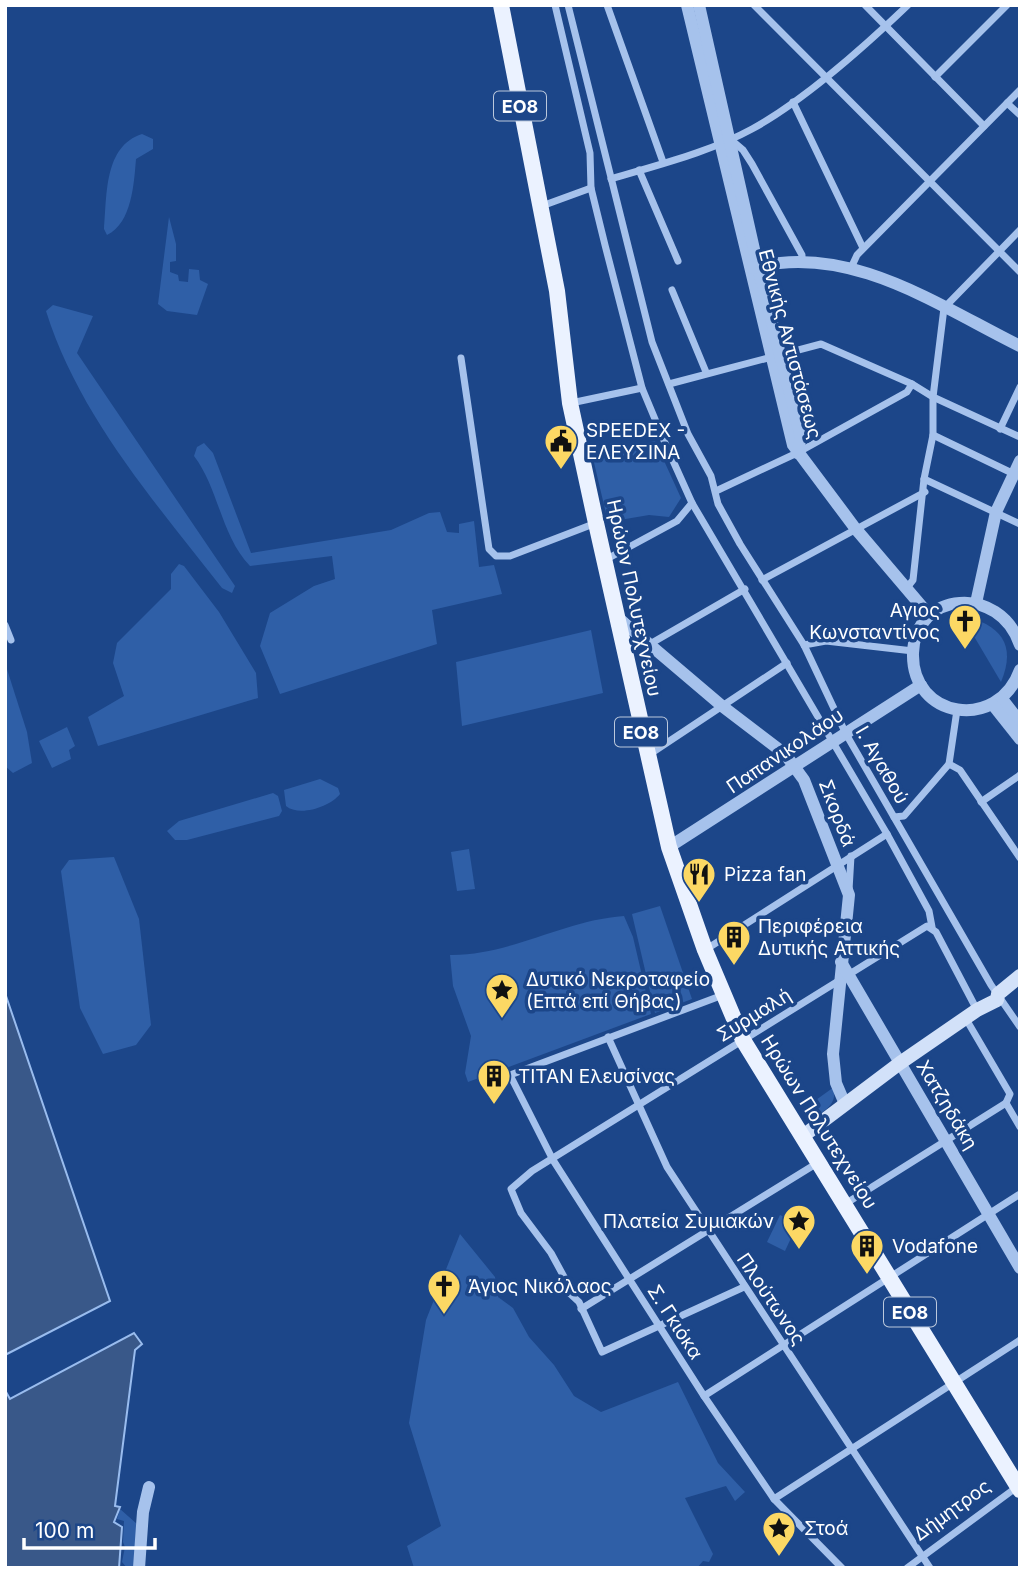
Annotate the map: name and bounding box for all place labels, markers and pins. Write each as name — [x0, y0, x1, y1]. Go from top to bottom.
place label: SPEEDEX - ΕΛΕΥΣΙΝΑ — [586, 419, 685, 464]
public building icon: SPEEDEX - ΕΛΕΥΣΙΝΑ — [542, 422, 580, 471]
place label: Αγιος Κωνσταντίνος — [809, 599, 940, 644]
church icon: Αγιος Κωνσταντίνος — [946, 602, 984, 651]
restaurant icon: Pizza fan — [680, 855, 718, 904]
place label: Pizza fan — [724, 863, 806, 886]
place label: Περιφέρεια Δυτικής Αττικής — [758, 915, 900, 960]
building icon: Περιφέρεια Δυτικής Αττικής — [715, 918, 753, 967]
place label: Δυτικό Νεκροταφείο (Επτά επί Θήβας) — [526, 968, 710, 1013]
place icon: Δυτικό Νεκροταφείο (Επτά επί Θήβας) — [483, 971, 521, 1020]
building icon: TITAN Ελευσίνας — [475, 1057, 513, 1106]
place label: TITAN Ελευσίνας — [518, 1065, 675, 1088]
place icon: Πλατεία Συμιακών — [780, 1202, 818, 1251]
place label: Πλατεία Συμιακών — [603, 1210, 774, 1233]
building icon: Vodafone — [848, 1227, 886, 1276]
place label: Vodafone — [892, 1235, 978, 1258]
church icon: Άγιος Νικόλαος — [425, 1267, 463, 1316]
place label: Άγιος Νικόλαος — [468, 1275, 612, 1298]
place icon: Στοά — [760, 1509, 798, 1558]
place label: Στοά — [804, 1517, 848, 1540]

